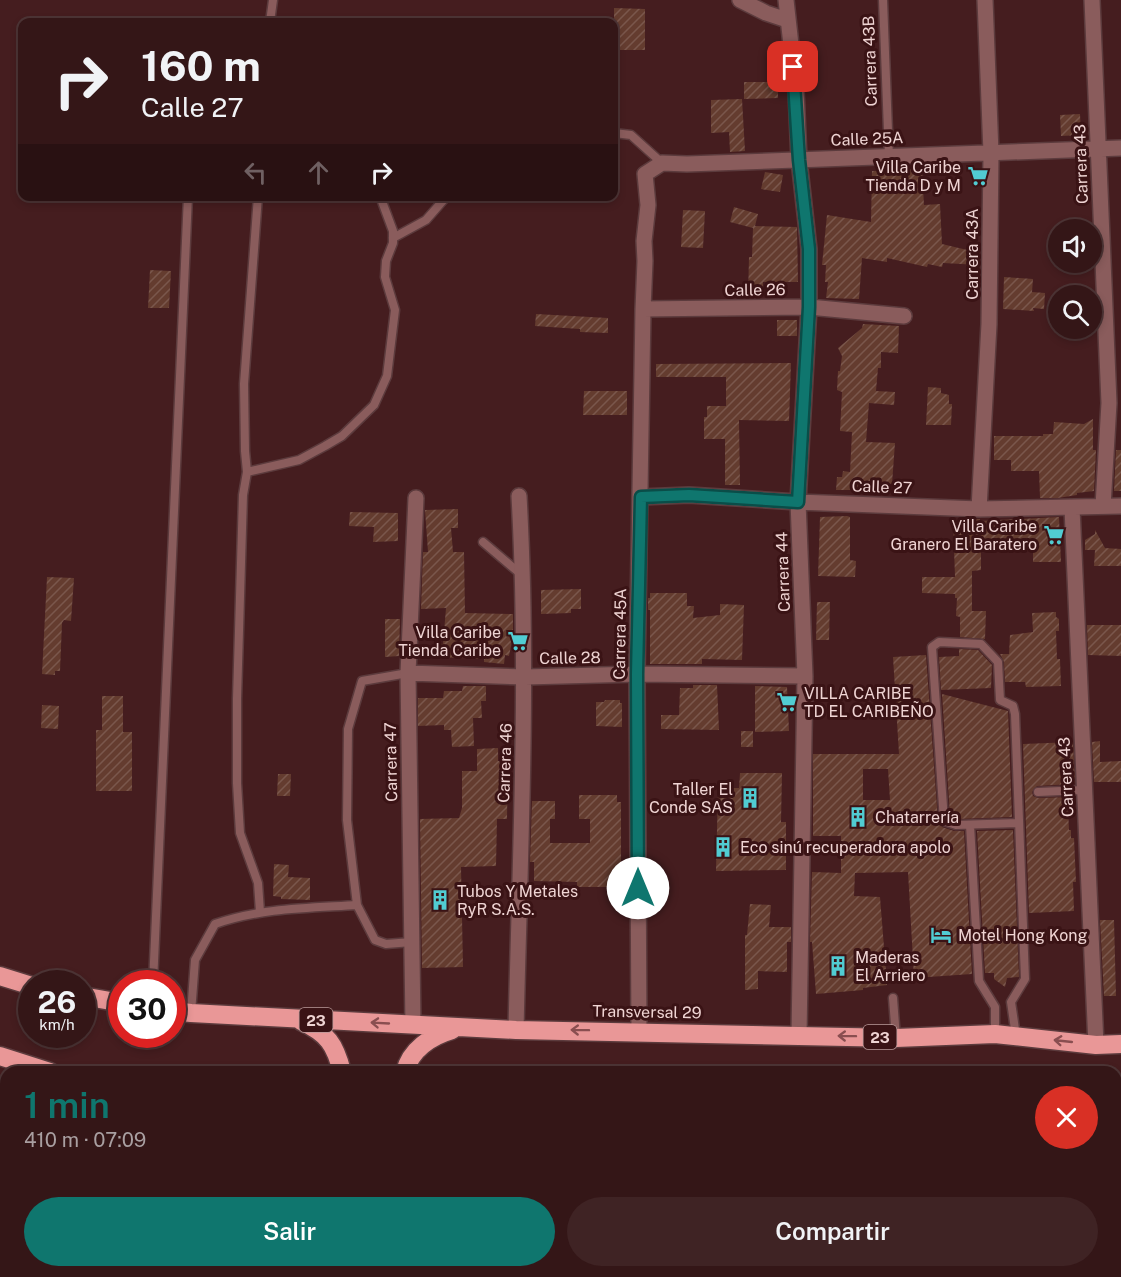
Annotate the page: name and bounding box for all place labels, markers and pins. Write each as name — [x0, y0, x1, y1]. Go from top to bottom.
pin — [767, 41, 818, 92]
place label: Villa Caribe Tienda D y M — [866, 158, 961, 195]
supermarket icon: Villa Caribe Tienda D y M — [966, 164, 990, 188]
place label: Villa Caribe Granero El Baratero — [890, 517, 1037, 554]
supermarket icon: Villa Caribe Granero El Baratero — [1042, 523, 1066, 547]
place label: Villa Caribe Tienda Caribe — [398, 623, 501, 660]
supermarket icon: Villa Caribe Tienda Caribe — [506, 629, 530, 653]
place label: VILLA CARIBE TD EL CARIBEÑO — [804, 684, 934, 721]
supermarket icon: VILLA CARIBE TD EL CARIBEÑO — [775, 690, 799, 714]
place label: Taller El Conde SAS — [649, 780, 733, 817]
building icon: Taller El Conde SAS — [738, 786, 762, 810]
building icon: Chatarrería — [846, 805, 870, 829]
place label: Chatarrería — [875, 808, 959, 827]
building icon: Eco sinú recuperadora apolo — [711, 835, 735, 859]
place label: Eco sinú recuperadora apolo — [740, 838, 951, 857]
place label: Tubos Y Metales RyR S.A.S. — [457, 882, 578, 919]
building icon: Tubos Y Metales RyR S.A.S. — [428, 888, 452, 912]
hotel icon: Motel Hong Kong — [929, 923, 953, 947]
place label: Motel Hong Kong — [958, 926, 1088, 945]
place label: Maderas El Arriero — [855, 948, 926, 985]
building icon: Maderas El Arriero — [826, 954, 850, 978]

